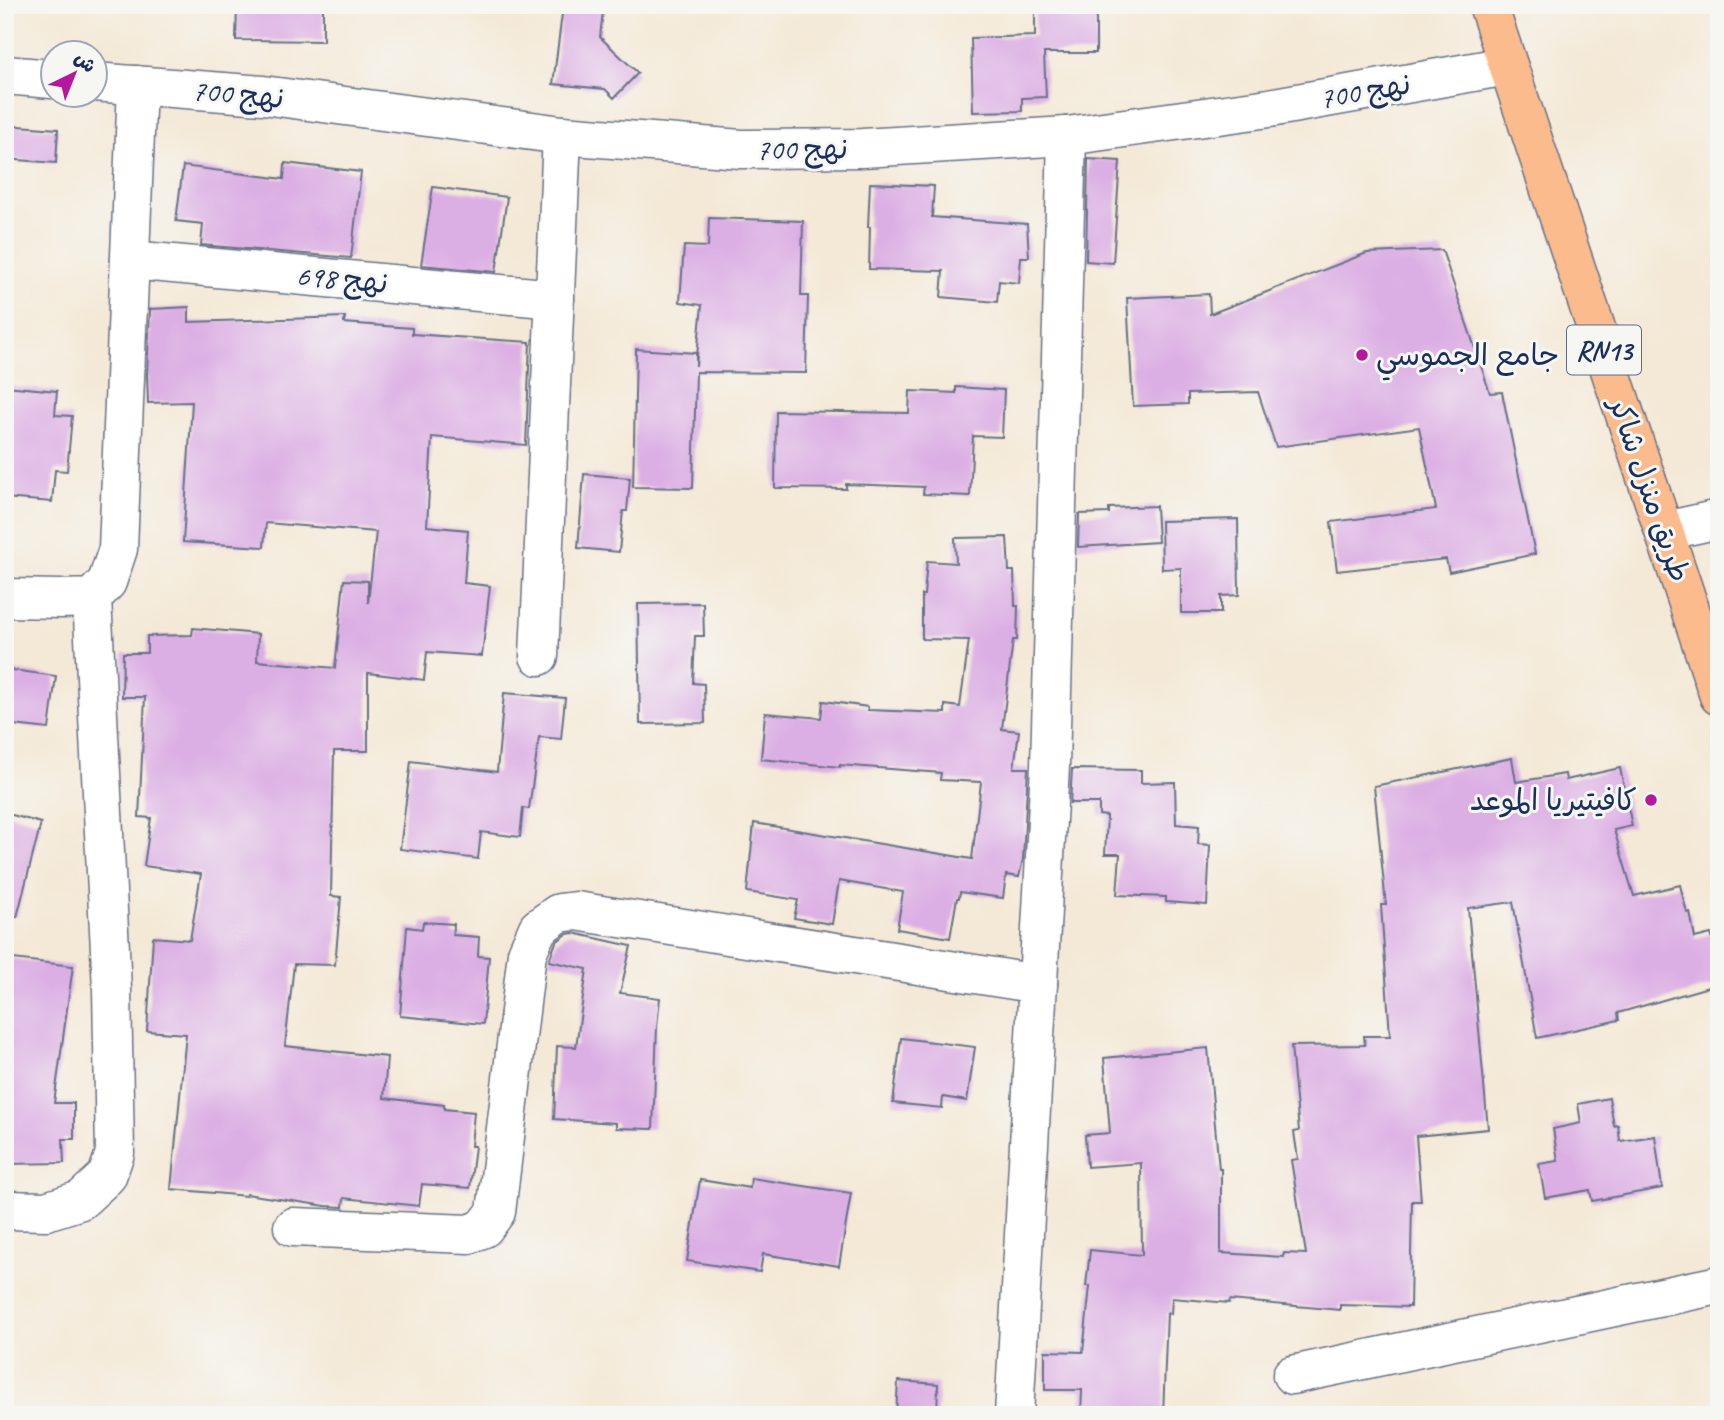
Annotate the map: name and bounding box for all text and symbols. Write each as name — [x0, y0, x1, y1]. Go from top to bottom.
north arrow — [38, 38, 108, 108]
text: ش — [69, 46, 101, 78]
street label: نهج 700 — [1316, 64, 1414, 119]
street label: نهج 700 — [190, 71, 286, 118]
street label: نهج 700 — [756, 129, 849, 170]
street label: نهج 698 — [294, 256, 390, 303]
road number: RN13 — [1567, 326, 1641, 374]
place label: جامع الجموسي — [1376, 336, 1559, 381]
marker: جامع الجموسي — [1354, 347, 1370, 363]
street label: طريق منزل شاكر — [1600, 390, 1699, 587]
place label: كافيتيريا الموعد — [1470, 781, 1637, 819]
marker: كافيتيريا الموعد — [1643, 792, 1659, 808]

